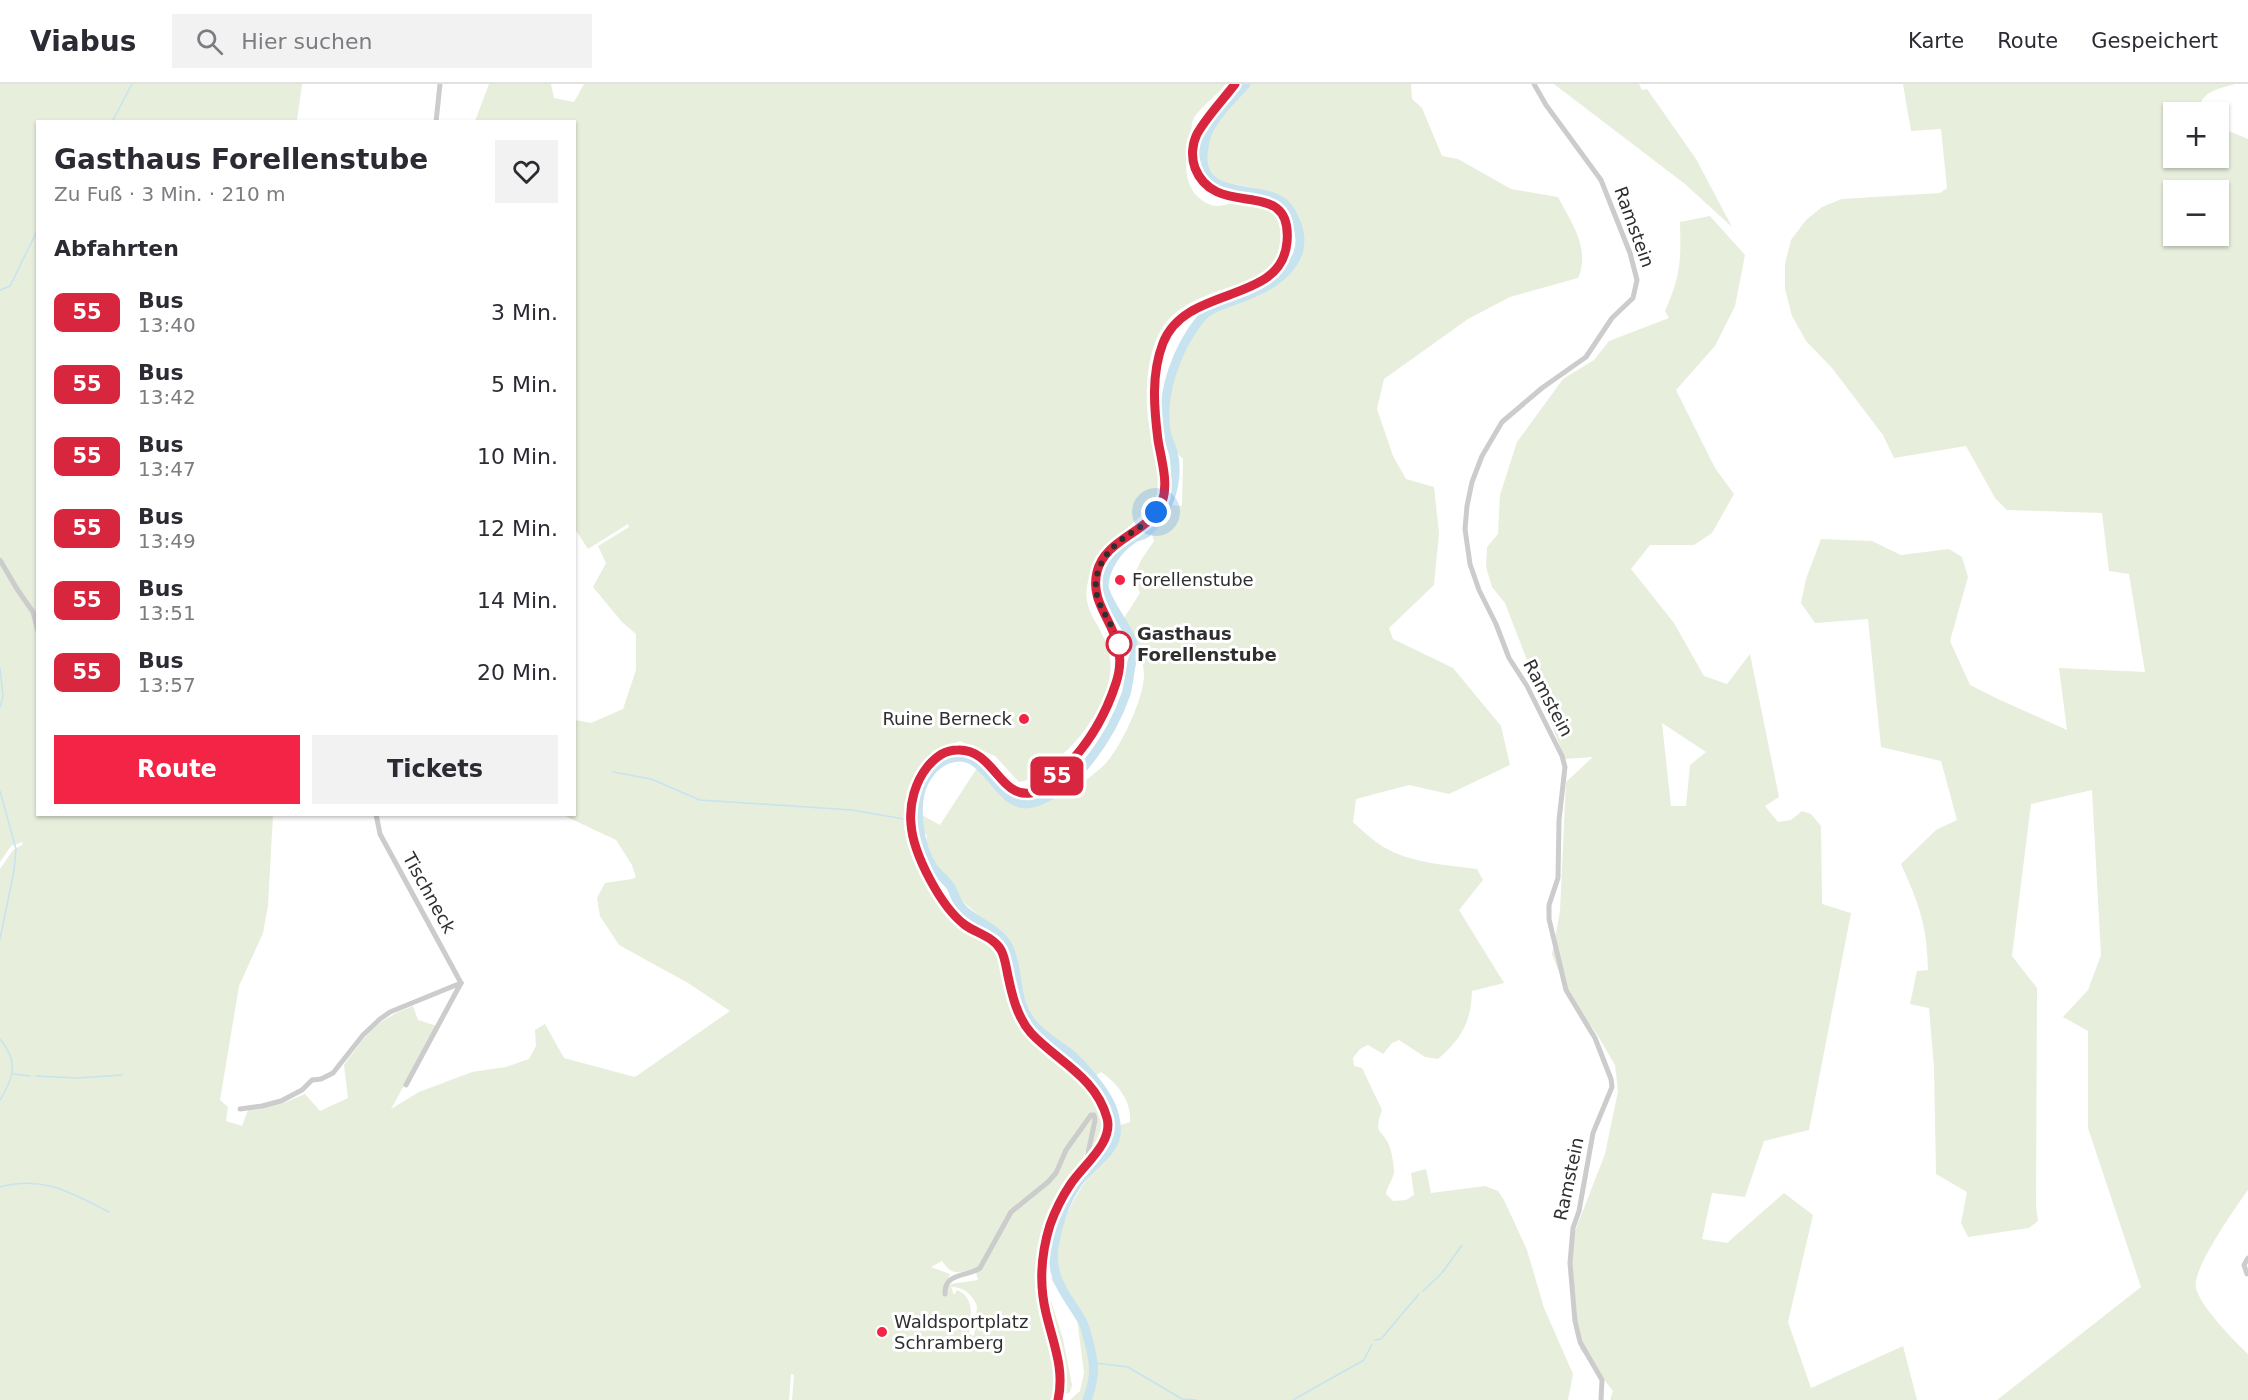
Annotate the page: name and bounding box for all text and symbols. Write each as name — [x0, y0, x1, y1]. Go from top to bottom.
search box — [172, 14, 592, 68]
text: Viabus — [30, 25, 136, 58]
icon: search — [193, 25, 226, 58]
text: Hier suchen — [241, 29, 372, 54]
text: Karte — [1908, 29, 1964, 53]
text: Route — [1997, 29, 2058, 53]
text: Gespeichert — [2091, 29, 2218, 53]
map controls — [2163, 102, 2229, 246]
button: + — [2163, 102, 2229, 168]
button: heart — [495, 140, 558, 203]
text: Gasthaus Forellenstube — [54, 143, 428, 176]
button: − — [2163, 180, 2229, 246]
text: Zu Fuß · 3 Min. · 210 m — [54, 182, 286, 206]
street label: Ramstein — [1610, 183, 1659, 270]
text: Abfahrten — [54, 236, 179, 261]
text: Bus — [138, 288, 184, 313]
text: 55 — [72, 300, 102, 324]
text: 3 Min. — [491, 300, 558, 325]
text: 13:40 — [138, 313, 196, 337]
text: Bus — [138, 360, 184, 385]
text: 55 — [72, 372, 102, 396]
text: 5 Min. — [491, 372, 558, 397]
text: 13:42 — [138, 385, 196, 409]
text: Bus — [138, 432, 184, 457]
text: 55 — [72, 444, 102, 468]
text: 10 Min. — [477, 444, 558, 469]
text: 13:47 — [138, 457, 196, 481]
your location — [1141, 497, 1171, 527]
text: Bus — [138, 504, 184, 529]
text: 55 — [72, 516, 102, 540]
text: 12 Min. — [477, 516, 558, 541]
text: 13:49 — [138, 529, 196, 553]
place label: Forellenstube — [1132, 569, 1254, 590]
marker: Forellenstube — [1113, 573, 1127, 587]
text: Bus — [138, 576, 184, 601]
text: 55 — [72, 588, 102, 612]
text: 14 Min. — [477, 588, 558, 613]
text: 13:51 — [138, 601, 196, 625]
place label: Gasthaus Forellenstube — [1137, 623, 1277, 665]
marker: Gasthaus Forellenstube — [1106, 631, 1132, 657]
text: Bus — [138, 648, 184, 673]
street label: Ramstein — [1519, 655, 1578, 740]
text: 55 — [72, 660, 102, 684]
text: 20 Min. — [477, 660, 558, 685]
text: 13:57 — [138, 673, 196, 697]
place label: Ruine Berneck — [882, 708, 1013, 729]
marker: Ruine Berneck — [1017, 712, 1031, 726]
button: Route — [54, 735, 300, 804]
button: Tickets — [312, 735, 558, 804]
line badge: 55 — [1030, 756, 1084, 796]
text: 55 — [1042, 764, 1072, 788]
street label: Tischneck — [398, 848, 460, 937]
street label: Ramstein — [1549, 1135, 1588, 1222]
place label: Waldsportplatz Schramberg — [894, 1311, 1028, 1353]
marker: Waldsportplatz Schramberg — [875, 1325, 889, 1339]

